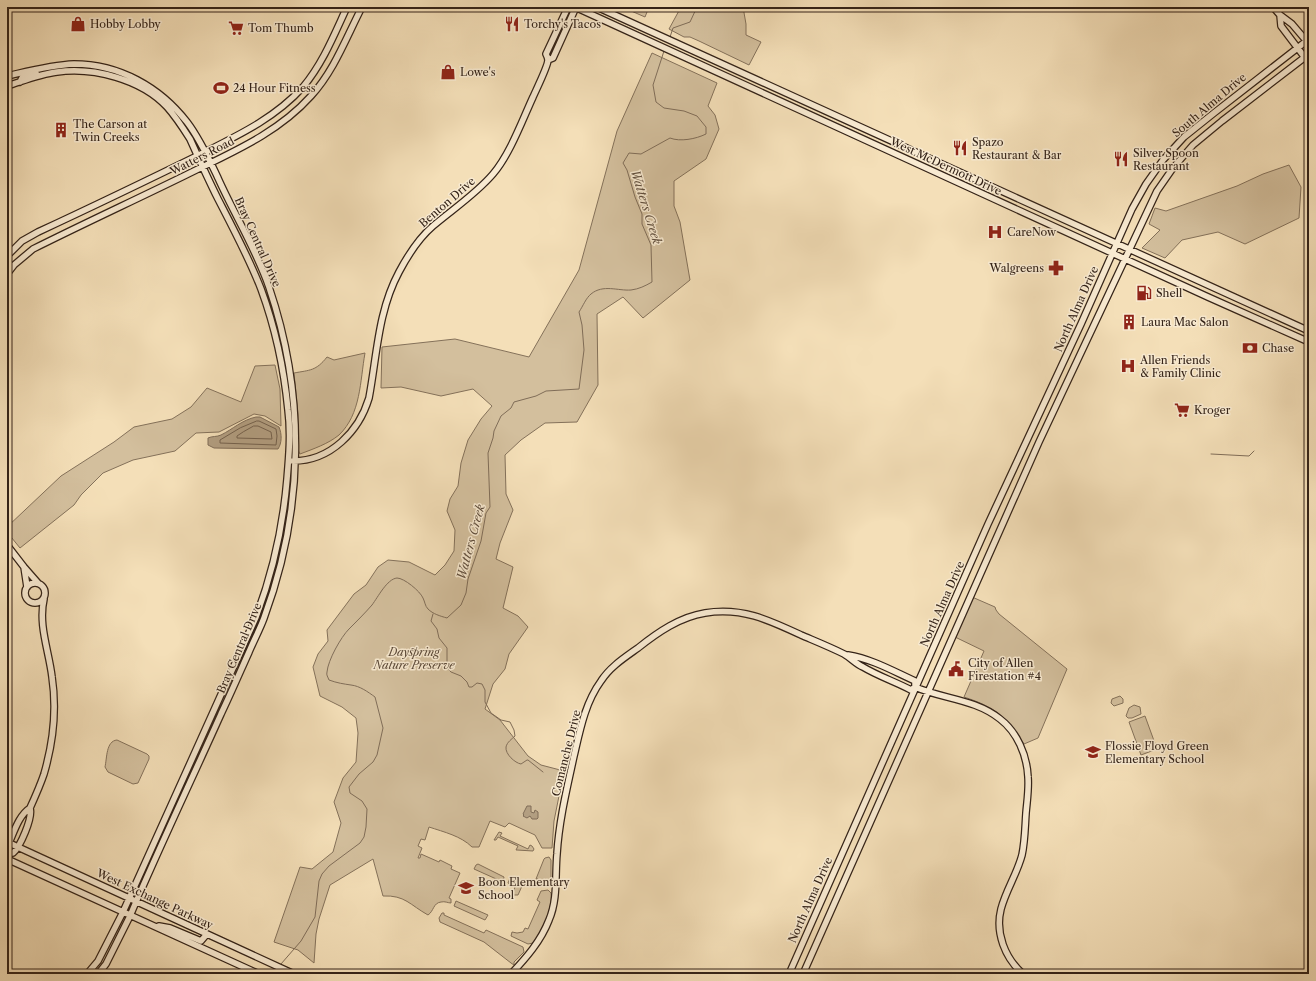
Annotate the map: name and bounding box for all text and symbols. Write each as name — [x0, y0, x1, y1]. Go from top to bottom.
shop icon: Hobby Lobby — [69, 15, 87, 33]
restaurant icon: Torchy's Tacos — [503, 15, 521, 33]
place label: Hobby Lobby — [90, 17, 162, 31]
place label: Torchy's Tacos — [524, 17, 601, 31]
supermarket icon: Tom Thumb — [227, 19, 245, 37]
place label: Tom Thumb — [248, 21, 314, 35]
shop icon: Lowe's — [439, 63, 457, 81]
place label: Lowe's — [460, 65, 496, 79]
street label: South Alma Drive — [1169, 70, 1249, 140]
sports icon: 24 Hour Fitness — [212, 79, 230, 97]
place label: 24 Hour Fitness — [233, 81, 316, 95]
place label: The Carson at Twin Creeks — [73, 117, 147, 144]
building icon: The Carson at Twin Creeks — [52, 121, 70, 139]
street label: Watters Road — [167, 134, 237, 179]
street label: West McDermott Drive — [887, 134, 1004, 198]
place label: Spazo Restaurant & Bar — [972, 135, 1062, 162]
restaurant icon: Spazo Restaurant & Bar — [951, 139, 969, 157]
place label: Silver Spoon Restaurant — [1133, 146, 1199, 173]
restaurant icon: Silver Spoon Restaurant — [1112, 150, 1130, 168]
water label: Watters Creek — [628, 168, 665, 247]
street label: Benton Drive — [416, 174, 478, 230]
street label: Bray Central Drive — [232, 195, 284, 289]
hospital icon: CareNow — [986, 223, 1004, 241]
place label: CareNow — [1007, 225, 1057, 239]
pharmacy icon: Walgreens — [1047, 259, 1065, 277]
place label: Walgreens — [989, 261, 1044, 275]
street label: North Alma Drive — [1051, 264, 1101, 354]
fuel station icon: Shell — [1135, 284, 1153, 302]
place label: Shell — [1156, 286, 1183, 300]
building icon: Laura Mac Salon — [1120, 313, 1138, 331]
place label: Laura Mac Salon — [1141, 315, 1229, 329]
bank icon: Chase — [1241, 339, 1259, 357]
place label: Chase — [1262, 341, 1294, 355]
place label: Allen Friends & Family Clinic — [1139, 353, 1221, 380]
hospital icon: Allen Friends & Family Clinic — [1119, 357, 1137, 375]
supermarket icon: Kroger — [1173, 401, 1191, 419]
place label: Kroger — [1194, 403, 1231, 417]
water label: Watters Creek — [453, 502, 488, 581]
street label: North Alma Drive — [917, 559, 967, 649]
street label: Bray Central Drive — [214, 601, 264, 695]
park label: Dayspring Nature Preserve — [372, 645, 455, 672]
place label: City of Allen Firestation #4 — [968, 656, 1041, 683]
public building icon: City of Allen Firestation #4 — [947, 660, 965, 678]
street label: Comanche Drive — [549, 708, 583, 798]
place label: Flossie Floyd Green Elementary School — [1105, 739, 1209, 766]
school or university icon: Flossie Floyd Green Elementary School — [1084, 743, 1102, 761]
street label: North Alma Drive — [785, 855, 835, 945]
street label: West Exchange Parkway — [94, 865, 216, 933]
place label: Boon Elementary School — [478, 875, 571, 902]
school or university icon: Boon Elementary School — [457, 879, 475, 897]

